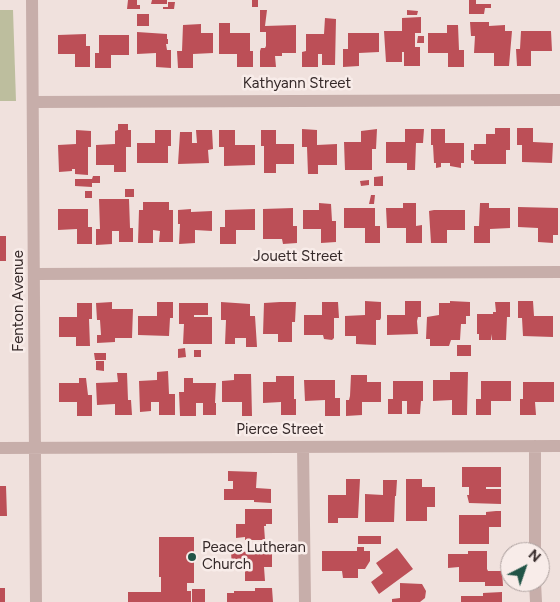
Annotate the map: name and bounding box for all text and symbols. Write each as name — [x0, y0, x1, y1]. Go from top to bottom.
street label: Kathyann Street — [243, 75, 351, 93]
street label: Jouett Street — [253, 248, 343, 266]
street label: Fenton Avenue — [10, 250, 28, 352]
street label: Pierce Street — [236, 421, 324, 439]
place label: Peace Lutheran Church — [202, 539, 306, 574]
north arrow — [500, 542, 550, 592]
text: N — [525, 546, 544, 566]
marker: Peace Lutheran Church — [186, 551, 198, 563]

